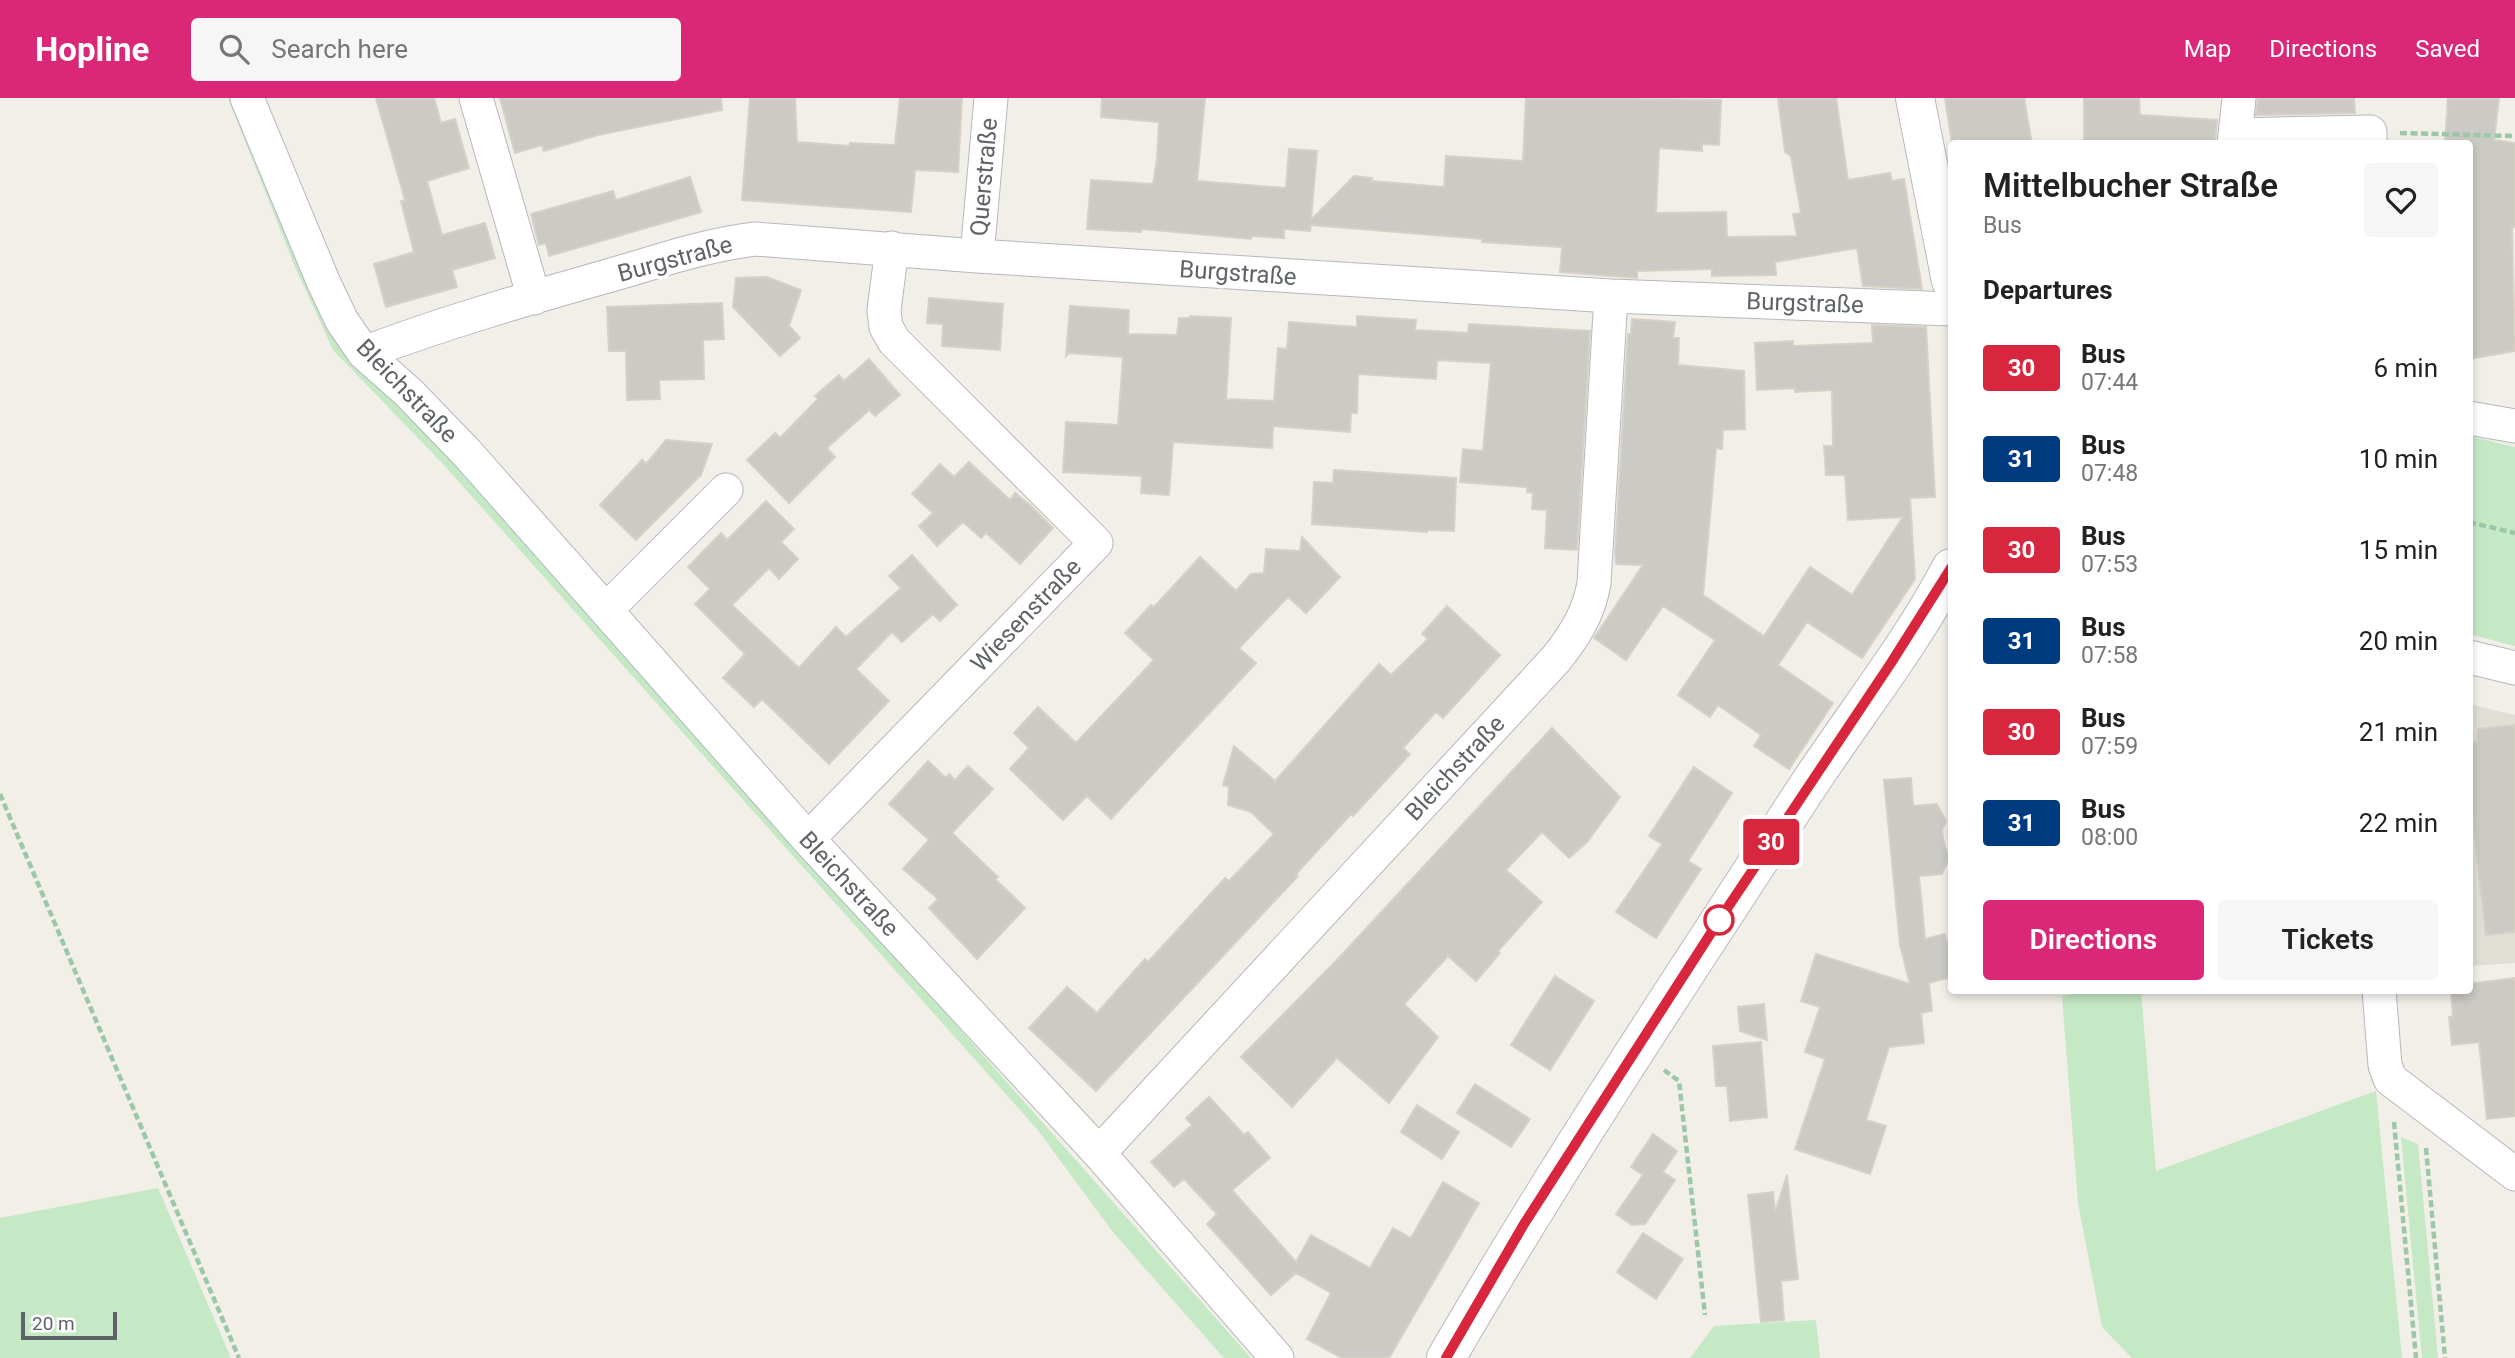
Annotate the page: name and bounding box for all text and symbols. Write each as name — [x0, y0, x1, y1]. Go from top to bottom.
search box — [191, 18, 681, 81]
text: Hopline — [35, 30, 149, 69]
icon: search — [215, 30, 253, 68]
text: Search here — [271, 34, 408, 64]
text: Map — [2184, 35, 2231, 63]
text: Directions — [2269, 35, 2377, 63]
text: Saved — [2415, 35, 2480, 63]
street label: Querstraße — [965, 117, 1003, 237]
button: heart — [2364, 163, 2438, 237]
text: Mittelbucher Straße — [1983, 166, 2278, 205]
text: Bus — [1983, 212, 2022, 239]
street label: Burgstraße — [615, 230, 735, 288]
street label: Burgstraße — [1178, 255, 1298, 291]
text: Departures — [1983, 275, 2113, 305]
street label: Burgstraße — [1746, 287, 1864, 319]
street label: Bleichstraße — [351, 333, 463, 449]
text: Bus — [2081, 339, 2126, 369]
text: 6 min — [2373, 353, 2438, 383]
text: 30 — [2008, 354, 2035, 382]
text: 07:44 — [2081, 369, 2138, 396]
text: Bus — [2081, 430, 2126, 460]
text: 10 min — [2359, 444, 2438, 474]
text: 31 — [2008, 445, 2035, 473]
text: 07:48 — [2081, 460, 2138, 487]
text: Bus — [2081, 521, 2126, 551]
text: 15 min — [2359, 535, 2438, 565]
text: 30 — [2008, 536, 2035, 564]
text: 07:53 — [2081, 551, 2138, 578]
street label: Wiesenstraße — [965, 553, 1087, 677]
text: Bus — [2081, 612, 2126, 642]
text: 20 min — [2359, 626, 2438, 656]
text: 31 — [2008, 627, 2035, 655]
text: 07:58 — [2081, 642, 2138, 669]
text: Bus — [2081, 703, 2126, 733]
street label: Bleichstraße — [1399, 710, 1511, 826]
text: 21 min — [2359, 717, 2438, 747]
text: 30 — [2008, 718, 2035, 746]
text: 07:59 — [2081, 733, 2138, 760]
text: Bus — [2081, 794, 2126, 824]
text: 22 min — [2359, 808, 2438, 838]
text: 31 — [2008, 809, 2035, 837]
line badge: 30 — [1740, 819, 1802, 865]
text: 08:00 — [2081, 824, 2138, 851]
street label: Bleichstraße — [793, 826, 905, 942]
text: 30 — [1757, 828, 1785, 856]
button: Directions — [1983, 900, 2204, 980]
button: Tickets — [2218, 900, 2438, 980]
unlabelled marker — [1704, 905, 1734, 935]
scale bar — [21, 1309, 117, 1341]
text: 20 m — [32, 1312, 75, 1335]

